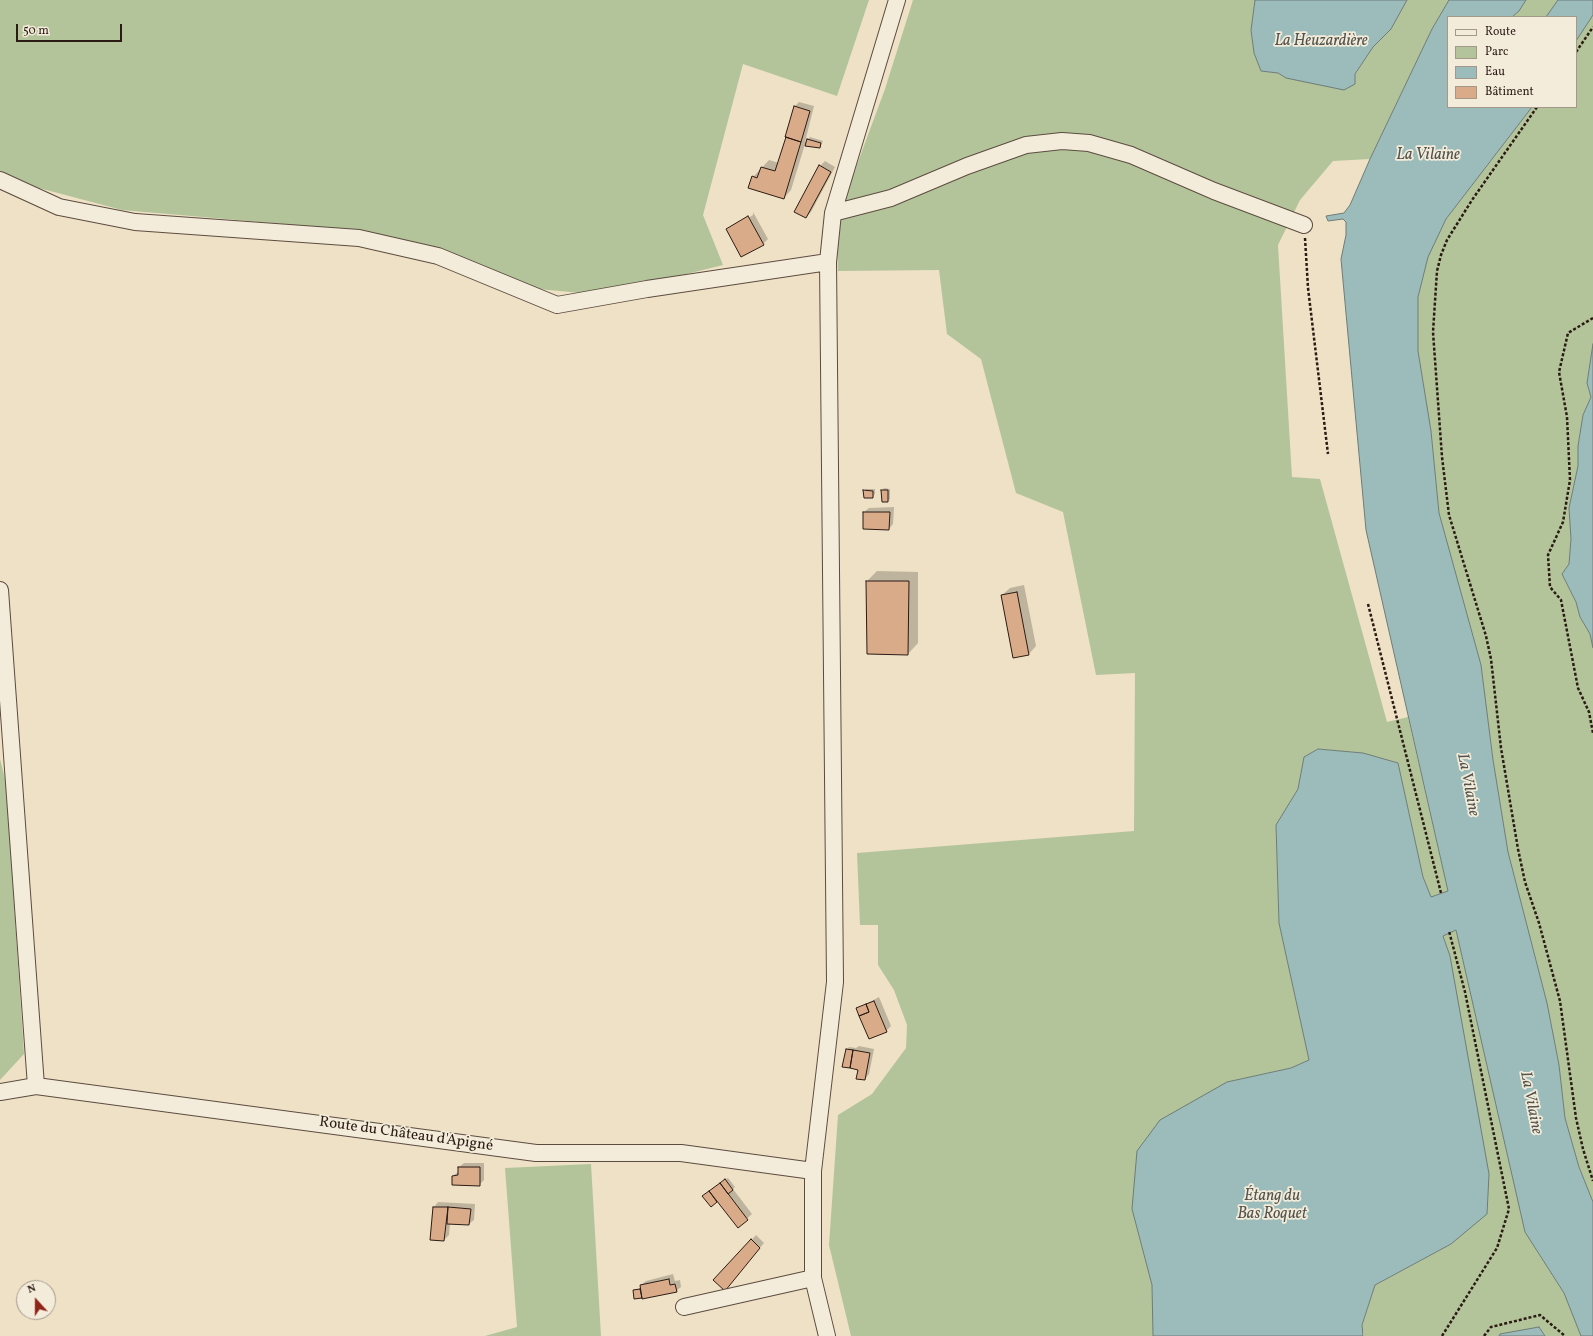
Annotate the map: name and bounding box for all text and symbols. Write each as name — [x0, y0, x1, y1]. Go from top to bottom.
scale bar — [18, 16, 124, 42]
legend — [1447, 16, 1577, 108]
text: 50 m — [23, 23, 49, 39]
text: Route — [1485, 24, 1516, 40]
water label: La Heuzardière — [1274, 32, 1368, 52]
text: Parc — [1485, 44, 1508, 60]
text: Eau — [1485, 64, 1505, 80]
text: Bâtiment — [1485, 84, 1534, 100]
water label: La Vilaine — [1396, 146, 1460, 166]
water label: La Vilaine — [1452, 752, 1482, 818]
water label: La Vilaine — [1515, 1070, 1545, 1136]
street label: Route du Château d'Apigné — [318, 1114, 494, 1156]
water label: Étang du Bas Roquet — [1237, 1187, 1307, 1225]
north arrow — [16, 1280, 56, 1320]
text: N — [25, 1281, 38, 1298]

